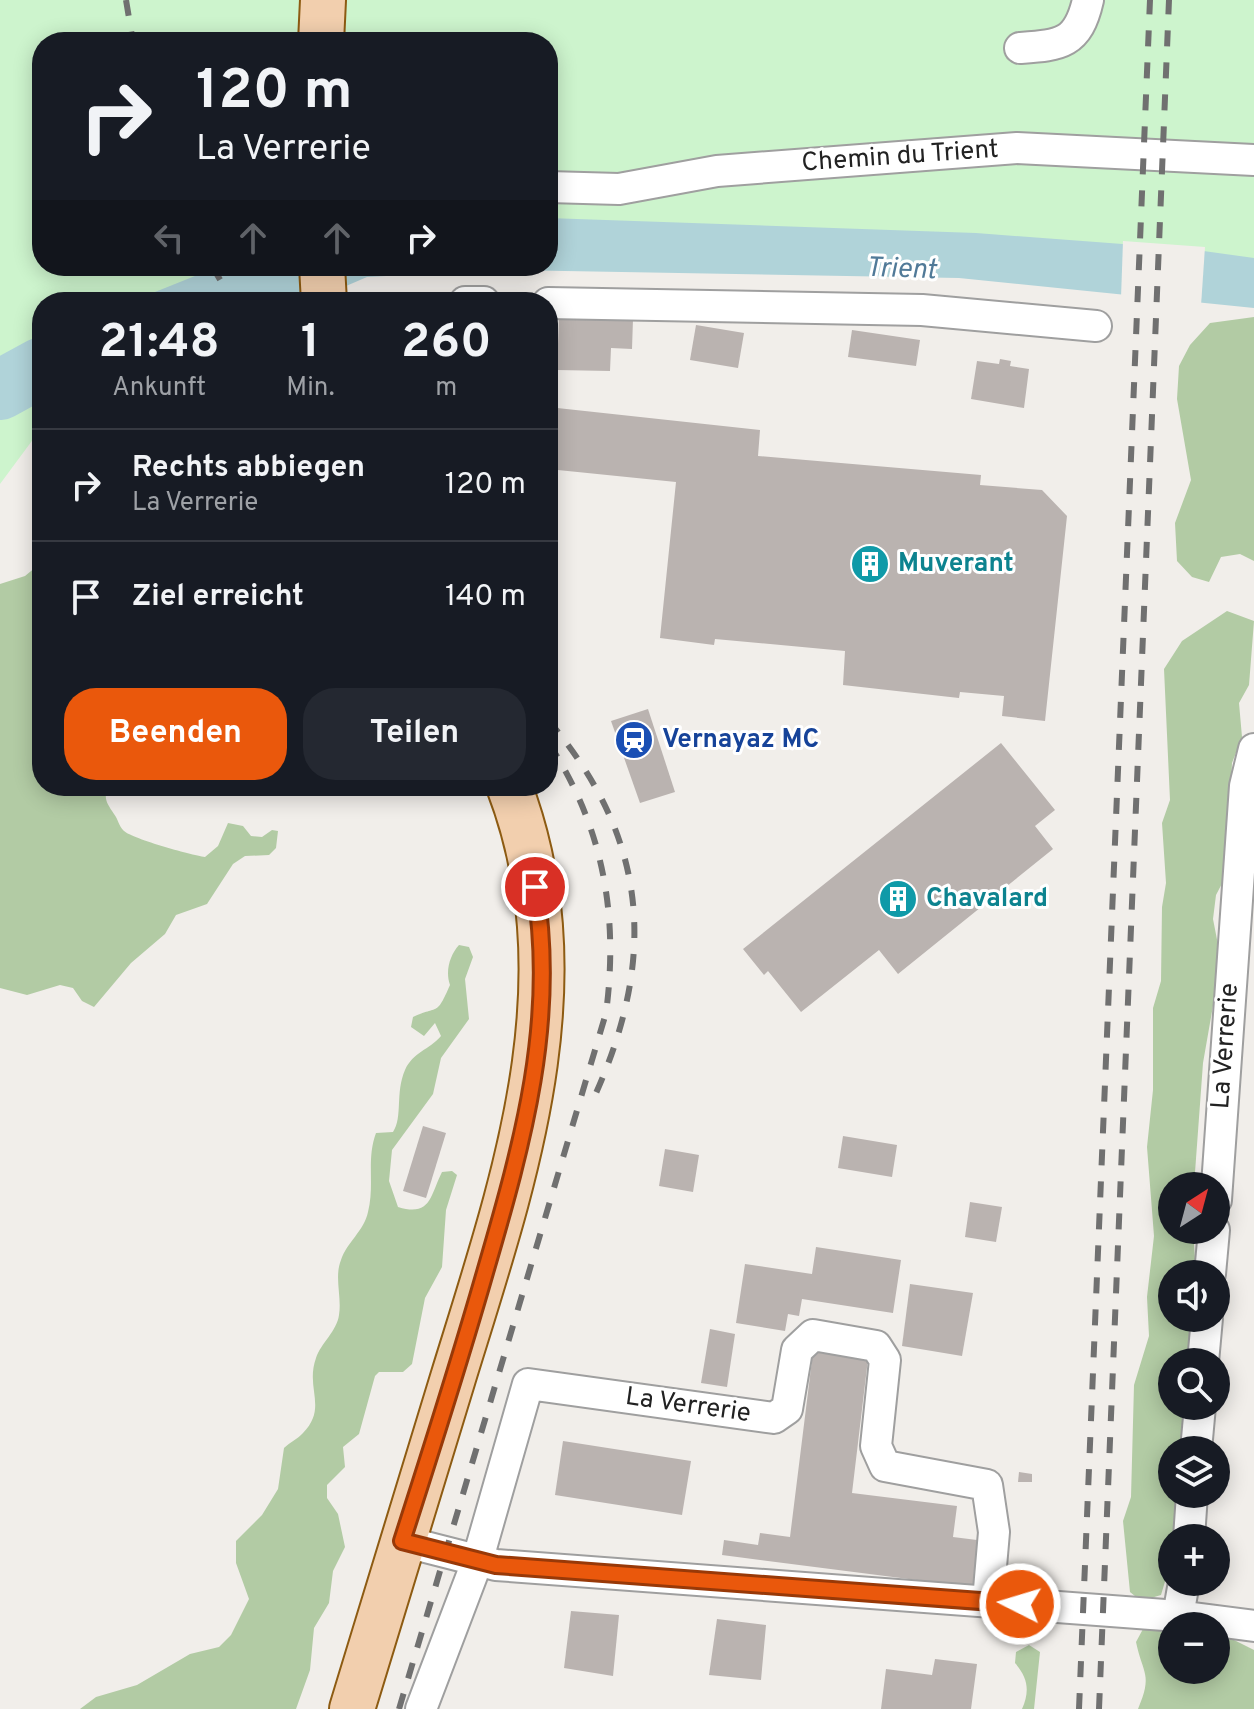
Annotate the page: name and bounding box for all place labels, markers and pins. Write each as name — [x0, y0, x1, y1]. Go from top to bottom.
building icon: Muverant — [849, 543, 891, 585]
place label: Muverant — [898, 548, 1014, 581]
station icon: Vernayaz MC — [613, 719, 655, 761]
place label: Vernayaz MC — [662, 724, 819, 757]
pin — [501, 853, 569, 921]
building icon: Chavalard — [877, 878, 919, 920]
place label: Chavalard — [926, 883, 1048, 916]

